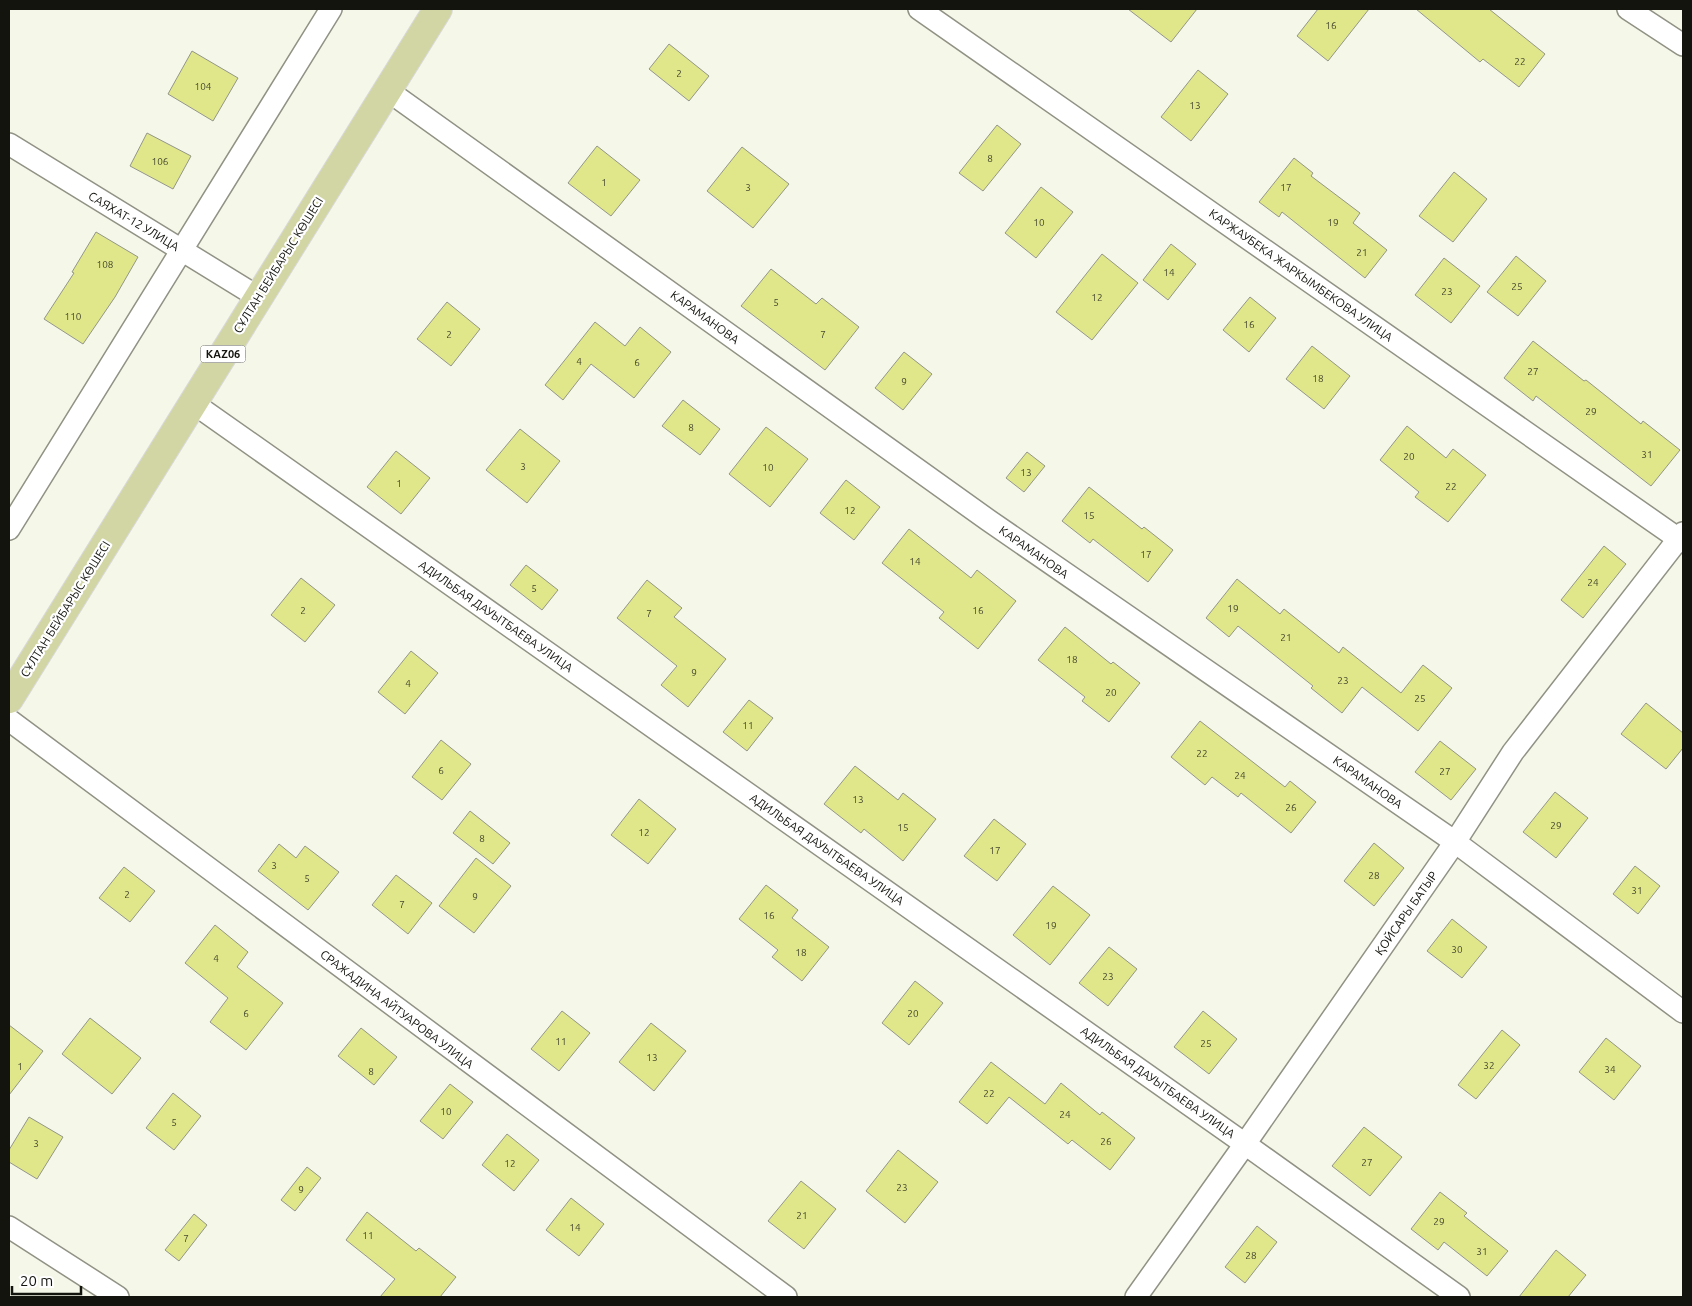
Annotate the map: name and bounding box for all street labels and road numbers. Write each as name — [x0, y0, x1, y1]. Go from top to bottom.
street label: САЯХАТ-12 УЛИЦА — [86, 189, 182, 253]
street label: СҰЛТАН БЕЙБАРЫС КӨШЕСІ — [231, 195, 325, 335]
street label: КАРЖАУБЕКА ЖАРКЫМБЕКОВА УЛИЦА — [1207, 206, 1395, 344]
street label: КАРАМАНОВА — [668, 288, 742, 346]
road number: KAZ06 — [200, 346, 246, 362]
street label: КАРАМАНОВА — [997, 523, 1071, 581]
street label: СҰЛТАН БЕЙБАРЫС КӨШЕСІ — [18, 539, 112, 679]
street label: АДИЛЬБАЯ ДАУЫТБАЕВА УЛИЦА — [417, 558, 576, 674]
street label: КАРАМАНОВА — [1331, 753, 1405, 811]
street label: АДИЛЬБАЯ ДАУЫТБАЕВА УЛИЦА — [748, 791, 907, 907]
street label: ҚОЙСАРЫ БАТЫР — [1372, 869, 1440, 957]
street label: СРАЖАДИНА АЙТУАРОВА УЛИЦА — [318, 947, 476, 1071]
street label: АДИЛЬБАЯ ДАУЫТБАЕВА УЛИЦА — [1079, 1024, 1238, 1140]

